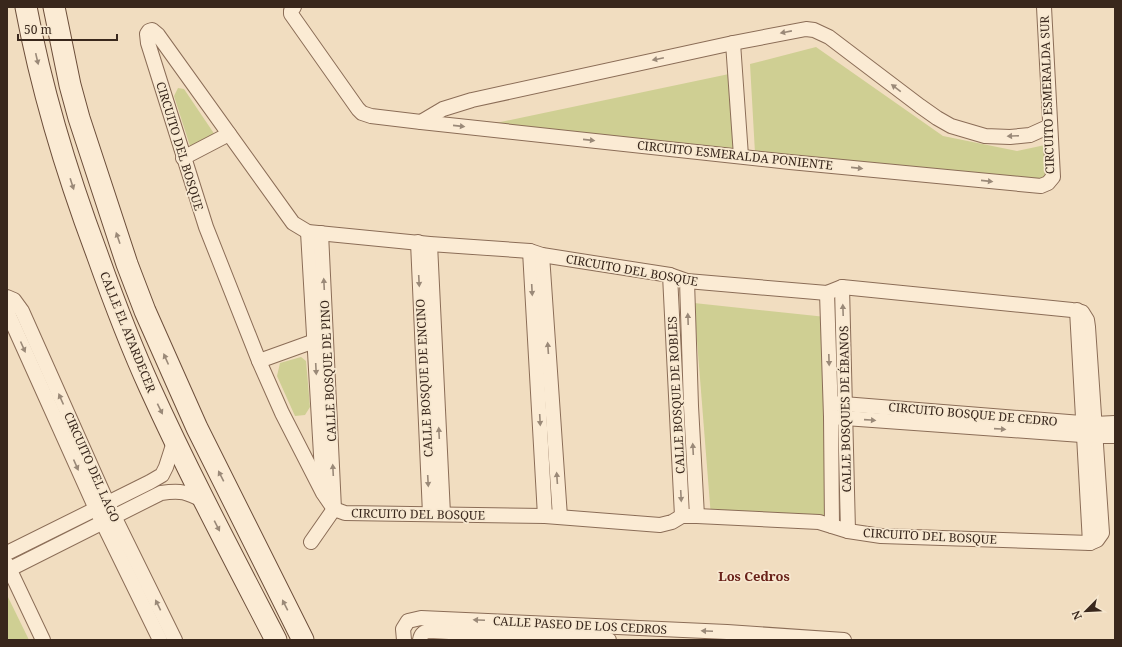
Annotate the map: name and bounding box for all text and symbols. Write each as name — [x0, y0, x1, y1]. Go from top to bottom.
street label: CIRCUITO ESMERALDA SUR — [1036, 15, 1058, 175]
scale bar — [18, 16, 117, 42]
text: 50 m — [24, 21, 52, 38]
one-way arrow — [779, 30, 792, 36]
one-way arrow — [34, 53, 40, 65]
one-way arrow — [652, 57, 664, 63]
street label: CIRCUITO DEL BOSQUE — [152, 79, 208, 213]
one-way arrow — [891, 84, 902, 92]
one-way arrow — [453, 123, 465, 130]
one-way arrow — [1007, 133, 1019, 140]
street label: CIRCUITO ESMERALDA PONIENTE — [636, 136, 834, 174]
one-way arrow — [583, 137, 595, 143]
one-way arrow — [851, 165, 863, 172]
one-way arrow — [981, 177, 993, 184]
one-way arrow — [69, 178, 75, 190]
one-way arrow — [115, 231, 121, 243]
street label: CIRCUITO DEL BOSQUE — [565, 250, 699, 290]
street label: CALLE EL ATARDECER — [96, 269, 160, 395]
one-way arrow — [416, 275, 423, 287]
one-way arrow — [320, 278, 327, 290]
one-way arrow — [529, 284, 536, 296]
street label: CALLE BOSQUE DE ENCINO — [411, 298, 437, 458]
street label: CALLE BOSQUE DE PINO — [316, 300, 340, 442]
one-way arrow — [839, 304, 846, 316]
one-way arrow — [685, 312, 691, 325]
street label: CALLE BOSQUE DE ROBLES — [663, 316, 689, 474]
street label: CALLE BOSQUES DE ÉBANOS — [835, 325, 855, 493]
one-way arrow — [20, 341, 26, 352]
one-way arrow — [545, 341, 551, 354]
one-way arrow — [163, 353, 169, 364]
one-way arrow — [826, 354, 832, 367]
one-way arrow — [313, 363, 319, 376]
one-way arrow — [58, 393, 64, 404]
street label: CIRCUITO BOSQUE DE CEDRO — [888, 398, 1058, 430]
one-way arrow — [157, 404, 163, 415]
street label: CIRCUITO DEL LAGO — [60, 409, 124, 525]
one-way arrow — [536, 414, 543, 426]
one-way arrow — [864, 416, 876, 423]
one-way arrow — [994, 426, 1006, 433]
one-way arrow — [436, 427, 443, 440]
one-way arrow — [690, 442, 696, 455]
one-way arrow — [73, 460, 79, 471]
one-way arrow — [329, 464, 336, 476]
one-way arrow — [218, 471, 224, 482]
one-way arrow — [553, 472, 560, 484]
one-way arrow — [425, 475, 432, 487]
one-way arrow — [678, 490, 685, 502]
street label: CIRCUITO DEL BOSQUE — [351, 504, 485, 524]
one-way arrow — [214, 520, 220, 532]
street label: CIRCUITO DEL BOSQUE — [863, 524, 997, 548]
district label: Los Cedros — [718, 567, 790, 585]
north arrow — [1066, 591, 1106, 631]
one-way arrow — [155, 599, 161, 611]
one-way arrow — [282, 599, 289, 611]
text: N — [1068, 608, 1085, 622]
street label: CALLE PASEO DE LOS CEDROS — [492, 612, 668, 638]
one-way arrow — [473, 617, 485, 624]
one-way arrow — [701, 627, 713, 634]

